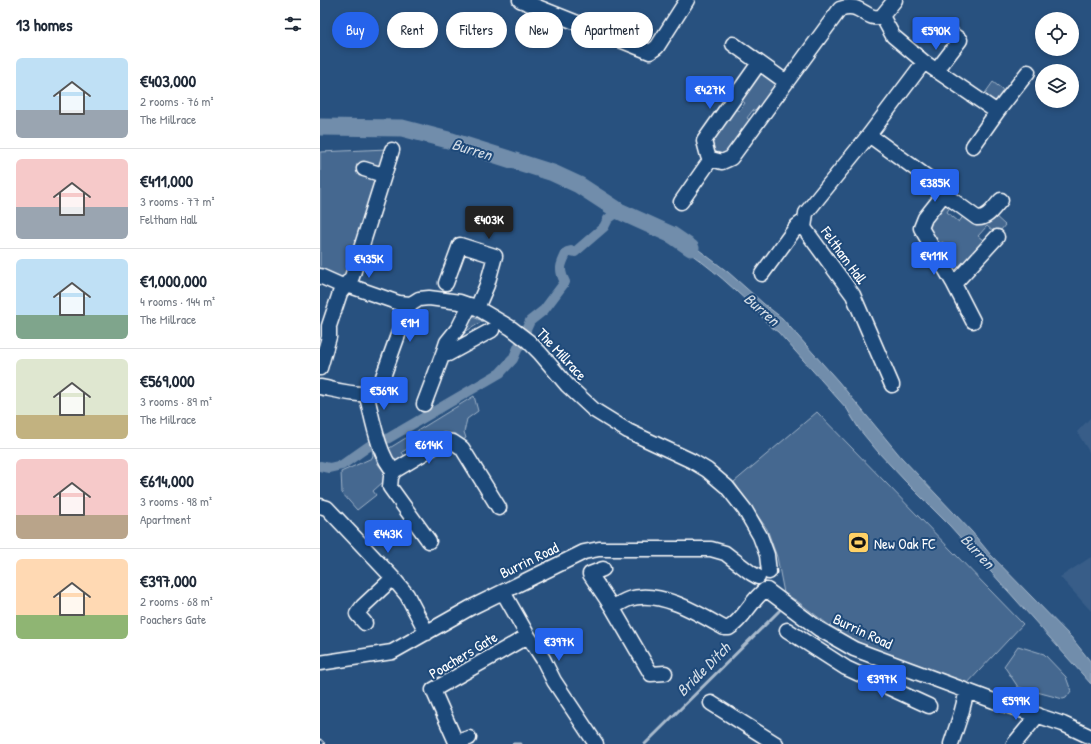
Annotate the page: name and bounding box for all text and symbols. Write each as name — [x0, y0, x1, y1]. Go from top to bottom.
chip: Buy — [332, 12, 379, 48]
chip: Rent — [387, 12, 438, 48]
chip: Filters — [446, 12, 507, 48]
chip: New — [515, 12, 563, 48]
chip: Apartment — [571, 12, 653, 48]
map controls — [1035, 12, 1079, 108]
button: locate — [1035, 12, 1079, 56]
text: 13 homes — [16, 13, 73, 36]
icon: filters — [282, 13, 304, 35]
pin: €590K — [908, 17, 964, 51]
text: €590K — [921, 21, 951, 39]
button: layers — [1035, 64, 1079, 108]
text: €403,000 — [140, 69, 196, 92]
icon: home — [48, 74, 96, 122]
pin: €427K — [682, 76, 738, 110]
text: €427K — [695, 80, 725, 98]
text: 2 rooms · 76 m² — [140, 92, 213, 110]
text: The Millrace — [140, 110, 196, 128]
water label: Burren — [449, 133, 496, 166]
text: €411,000 — [140, 169, 193, 192]
pin: €385K — [907, 169, 963, 203]
text: €385K — [920, 173, 950, 191]
icon: home — [48, 175, 96, 223]
text: 3 rooms · 77 m² — [140, 192, 214, 210]
pin: €403K — [461, 206, 517, 240]
text: Feltham Hall — [140, 210, 197, 228]
text: €403K — [474, 210, 504, 228]
street label: Feltham Hall — [816, 221, 872, 288]
pin: €411K — [906, 242, 962, 276]
pin: €435K — [341, 245, 397, 279]
text: €411K — [920, 246, 948, 264]
text: €435K — [354, 249, 384, 267]
text: €1,000,000 — [140, 269, 207, 292]
icon: home — [48, 275, 96, 323]
water label: Burren — [740, 287, 786, 332]
text: 4 rooms · 144 m² — [140, 292, 215, 310]
pin: €1M — [391, 309, 429, 343]
text: The Millrace — [140, 310, 196, 328]
text: €1M — [401, 313, 419, 331]
street label: The Millrace — [532, 323, 592, 385]
text: €569,000 — [140, 369, 195, 392]
icon: home — [48, 375, 96, 423]
pin: €569K — [356, 377, 412, 411]
text: €569K — [370, 381, 398, 399]
text: 3 rooms · 89 m² — [140, 392, 212, 410]
text: The Millrace — [140, 410, 196, 428]
pin: €614K — [401, 431, 457, 465]
text: €614K — [415, 435, 443, 453]
text: €614,000 — [140, 469, 194, 492]
icon: home — [48, 475, 96, 523]
text: 3 rooms · 98 m² — [140, 492, 212, 510]
text: Apartment — [140, 510, 191, 528]
pin: €443K — [360, 520, 416, 554]
text: €443K — [374, 524, 402, 542]
water label: Burren — [956, 529, 1001, 575]
sports icon: New Oak FC — [845, 530, 871, 556]
place label: New Oak FC — [874, 533, 936, 554]
street label: Burrin Road — [496, 537, 562, 583]
text: €397,000 — [140, 569, 197, 592]
icon: home — [48, 575, 96, 623]
text: 2 rooms · 68 m² — [140, 592, 213, 610]
street label: Burrin Road — [830, 608, 896, 654]
text: Poachers Gate — [140, 610, 206, 628]
street label: Poachers Gate — [425, 626, 501, 684]
pin: €397K — [531, 628, 587, 662]
text: €397K — [544, 632, 574, 650]
water label: Bridle Ditch — [671, 636, 736, 701]
pin: €397K — [854, 665, 910, 699]
text: €397K — [867, 669, 897, 687]
pin: €599K — [988, 687, 1044, 721]
text: €599K — [1002, 691, 1030, 709]

